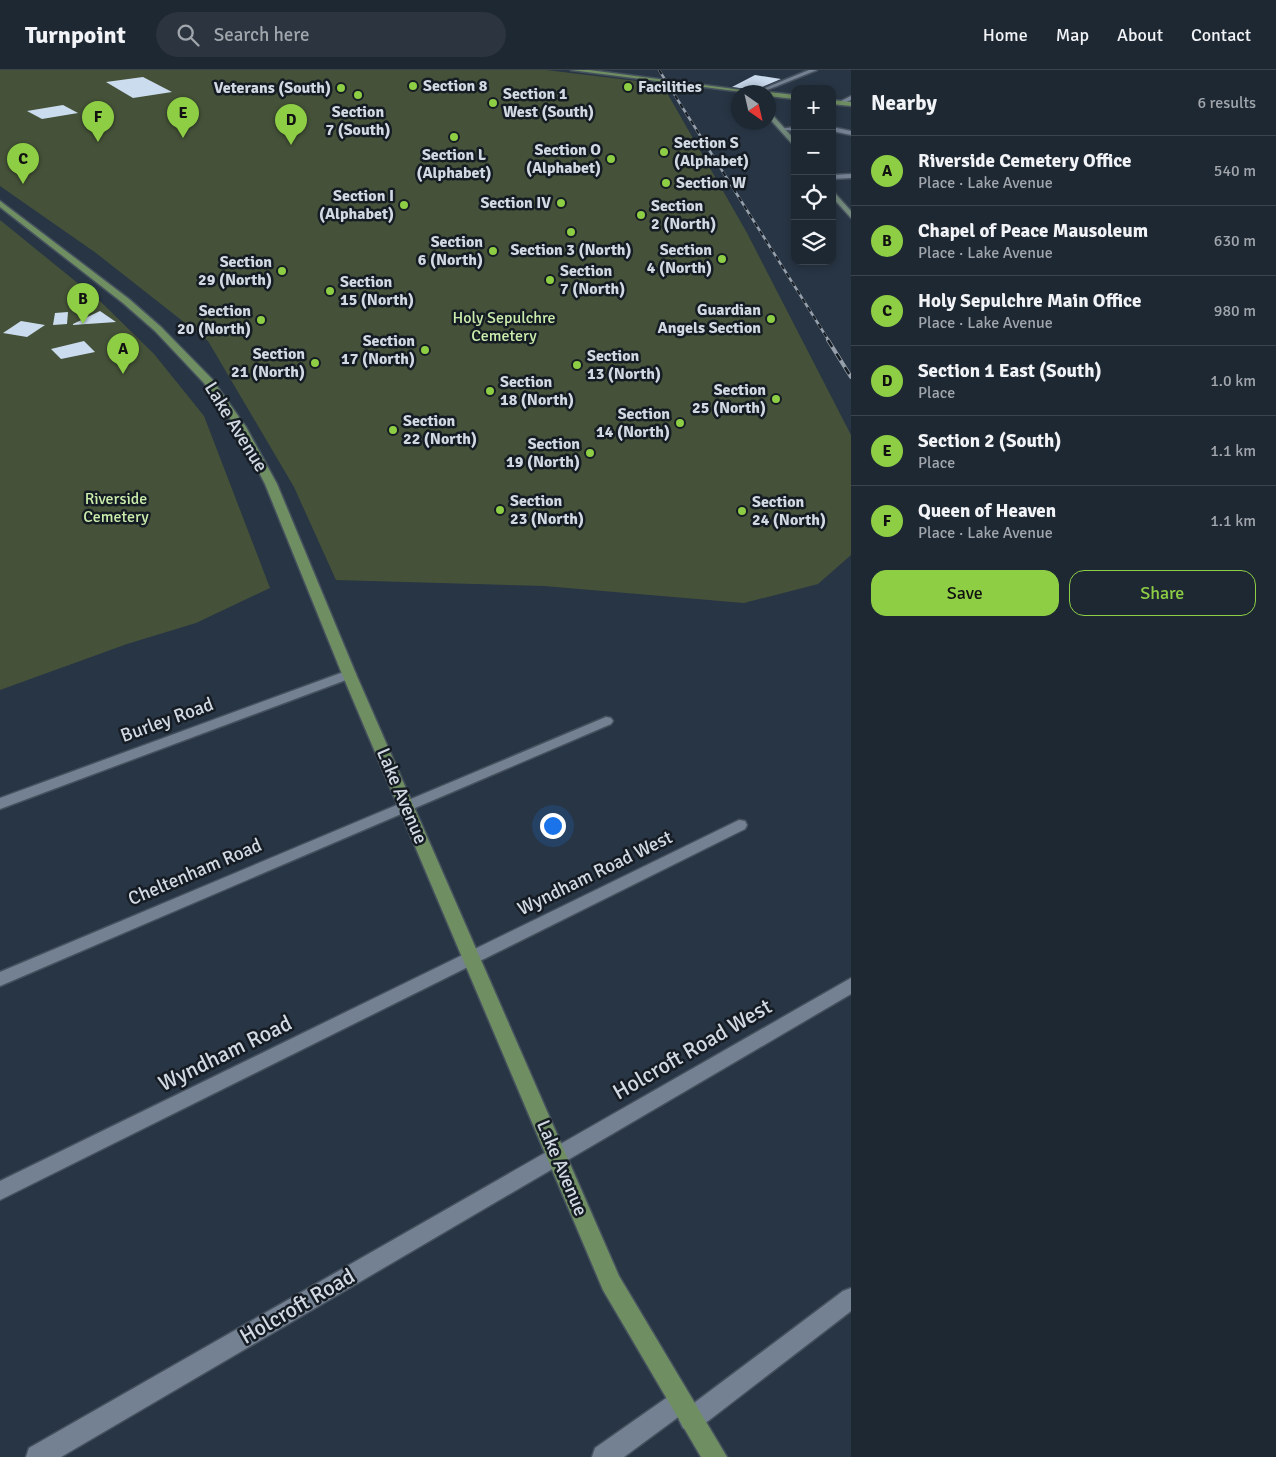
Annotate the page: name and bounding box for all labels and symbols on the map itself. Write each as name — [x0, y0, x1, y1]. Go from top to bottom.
place label: Section 8 — [423, 76, 488, 96]
place label: Facilities — [638, 77, 702, 97]
place label: Veterans (South) — [214, 78, 331, 98]
marker: Section 8 — [407, 80, 419, 92]
marker: Facilities — [622, 81, 634, 93]
marker: Veterans (South) — [335, 82, 347, 94]
place label: Section 1 West (South) — [503, 84, 594, 122]
north arrow — [731, 85, 776, 130]
marker: Section 7 (South) — [352, 89, 364, 101]
pin: E — [167, 97, 199, 138]
marker: Section 1 West (South) — [487, 97, 499, 109]
pin: F — [82, 101, 114, 142]
place label: Section 7 (South) — [326, 102, 390, 140]
pin: D — [275, 104, 307, 145]
marker: Section L (Alphabet) — [448, 131, 460, 143]
place label: Section S (Alphabet) — [674, 133, 749, 171]
place label: Section O (Alphabet) — [526, 140, 601, 178]
pin: C — [7, 143, 39, 184]
place label: Section L (Alphabet) — [416, 145, 492, 183]
marker: Section S (Alphabet) — [658, 146, 670, 158]
marker: Section O (Alphabet) — [605, 153, 617, 165]
place label: Section W — [676, 173, 747, 193]
marker: Section W — [660, 177, 672, 189]
place label: Section I (Alphabet) — [319, 186, 394, 224]
place label: Section IV — [480, 193, 551, 213]
place label: Section 2 (North) — [651, 196, 716, 234]
marker: Section IV — [555, 197, 567, 209]
marker: Section I (Alphabet) — [398, 199, 410, 211]
marker: Section 2 (North) — [635, 209, 647, 221]
marker: Section 3 (North) — [565, 226, 577, 238]
place label: Section 6 (North) — [418, 232, 483, 270]
place label: Section 3 (North) — [510, 240, 632, 260]
place label: Section 4 (North) — [647, 240, 712, 278]
marker: Section 6 (North) — [487, 245, 499, 257]
place label: Section 29 (North) — [198, 252, 272, 290]
marker: Section 4 (North) — [716, 253, 728, 265]
place label: Section 7 (North) — [560, 261, 625, 299]
marker: Section 29 (North) — [276, 265, 288, 277]
place label: Section 15 (North) — [340, 272, 414, 310]
marker: Section 7 (North) — [544, 274, 556, 286]
pin: B — [67, 283, 99, 324]
marker: Section 15 (North) — [324, 285, 336, 297]
place label: Guardian Angels Section — [658, 300, 761, 338]
place label: Section 20 (North) — [177, 301, 251, 339]
park label: Holy Sepulchre Cemetery — [452, 308, 556, 346]
marker: Guardian Angels Section — [765, 313, 777, 325]
marker: Section 20 (North) — [255, 314, 267, 326]
place label: Section 17 (North) — [341, 331, 415, 369]
pin: A — [107, 333, 139, 374]
place label: Section 21 (North) — [231, 344, 305, 382]
marker: Section 17 (North) — [419, 344, 431, 356]
place label: Section 13 (North) — [587, 346, 661, 384]
marker: Section 21 (North) — [309, 357, 321, 369]
marker: Section 13 (North) — [571, 359, 583, 371]
place label: Section 18 (North) — [500, 372, 574, 410]
street label: Lake Avenue — [199, 378, 273, 476]
place label: Section 25 (North) — [692, 380, 766, 418]
marker: Section 18 (North) — [484, 385, 496, 397]
marker: Section 25 (North) — [770, 393, 782, 405]
place label: Section 14 (North) — [596, 404, 670, 442]
place label: Section 22 (North) — [403, 411, 477, 449]
marker: Section 14 (North) — [674, 417, 686, 429]
marker: Section 22 (North) — [387, 424, 399, 436]
place label: Section 19 (North) — [506, 434, 580, 472]
marker: Section 19 (North) — [584, 447, 596, 459]
park label: Riverside Cemetery — [83, 489, 149, 527]
place label: Section 23 (North) — [510, 491, 584, 529]
place label: Section 24 (North) — [752, 492, 826, 530]
marker: Section 23 (North) — [494, 504, 506, 516]
marker: Section 24 (North) — [736, 505, 748, 517]
street label: Burley Road — [117, 692, 217, 748]
street label: Lake Avenue — [371, 745, 433, 847]
your location — [540, 813, 566, 839]
street label: Wyndham Road West — [514, 825, 677, 921]
street label: Cheltenham Road — [125, 833, 265, 911]
street label: Holcroft Road West — [608, 992, 777, 1105]
street label: Wyndham Road — [154, 1009, 296, 1097]
street label: Lake Avenue — [531, 1117, 593, 1219]
street label: Holcroft Road — [235, 1262, 359, 1350]

